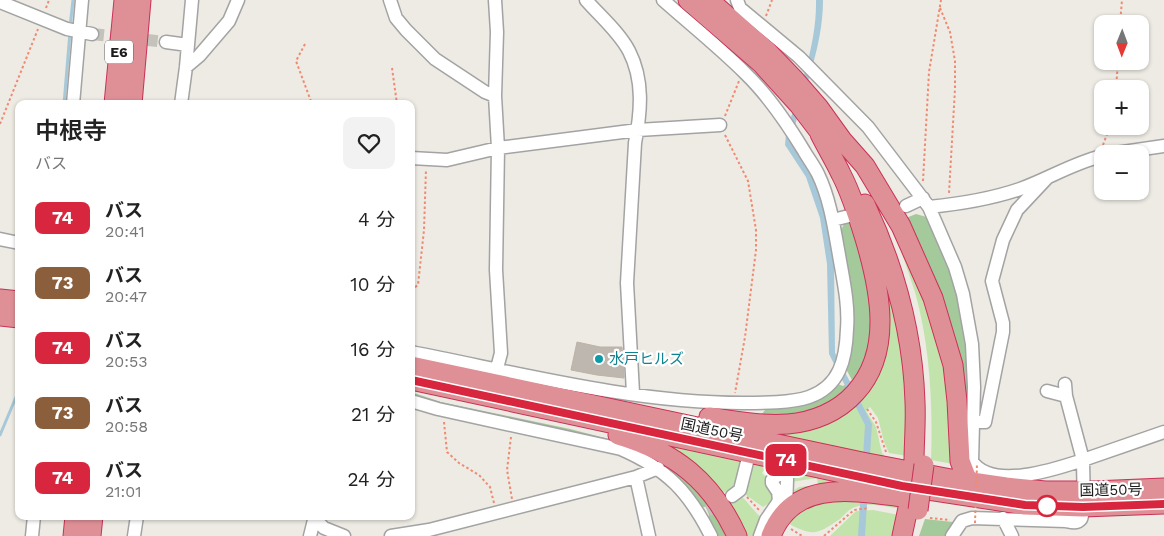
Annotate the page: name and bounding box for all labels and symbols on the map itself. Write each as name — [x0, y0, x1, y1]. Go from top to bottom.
north arrow — [1094, 15, 1149, 70]
road number: E6 — [105, 41, 133, 64]
place label: 水戸ヒルズ — [609, 350, 684, 368]
marker: 水戸ヒルズ — [593, 353, 605, 365]
street label: 国道50号 — [679, 415, 745, 445]
line badge: 74 — [764, 444, 808, 476]
street label: 国道50号 — [1079, 480, 1143, 500]
unlabelled marker — [1036, 495, 1058, 517]

